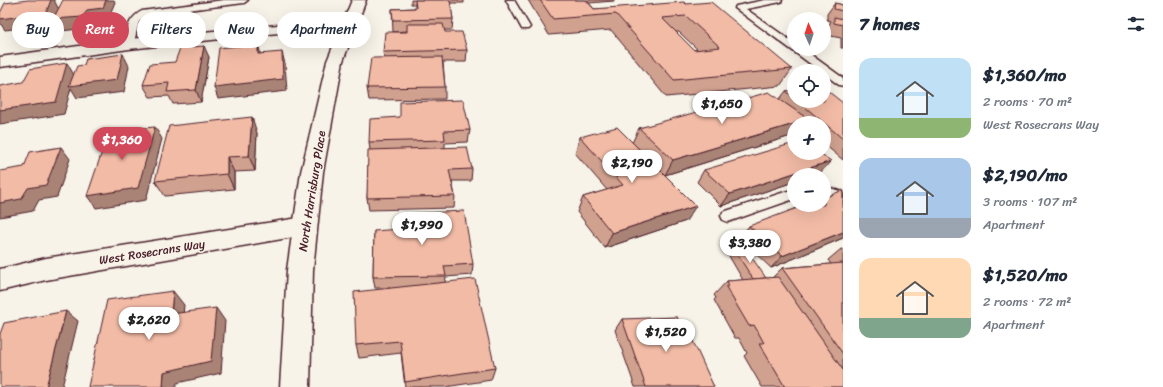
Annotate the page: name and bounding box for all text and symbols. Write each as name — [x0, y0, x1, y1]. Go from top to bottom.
text: 7 homes — [859, 9, 919, 39]
chip: Buy — [12, 12, 64, 48]
chip: Rent — [72, 12, 129, 48]
chip: Filters — [137, 12, 206, 48]
chip: New — [214, 12, 269, 48]
chip: Apartment — [277, 12, 371, 48]
north arrow — [787, 12, 831, 56]
map controls — [787, 12, 831, 212]
icon: filters — [1125, 13, 1147, 35]
text: $1,360/mo — [983, 60, 1066, 90]
button: locate — [787, 64, 831, 108]
icon: home — [891, 74, 939, 122]
text: 2 rooms · 70 m² — [983, 90, 1072, 113]
pin: $1,650 — [689, 91, 755, 125]
text: $1,650 — [701, 92, 743, 115]
text: West Rosecrans Way — [983, 113, 1099, 136]
button: + — [787, 116, 831, 160]
pin: $1,360 — [89, 127, 155, 161]
text: $1,360 — [102, 128, 142, 151]
street label: North Harrisburg Place — [292, 129, 332, 253]
pin: $2,190 — [599, 150, 665, 184]
text: $2,190 — [611, 151, 653, 174]
text: $2,190/mo — [983, 160, 1067, 190]
button: − — [787, 168, 831, 212]
icon: home — [891, 174, 939, 222]
text: 3 rooms · 107 m² — [983, 190, 1077, 213]
pin: $1,990 — [389, 212, 455, 246]
text: $1,990 — [401, 213, 443, 236]
text: Apartment — [983, 213, 1044, 236]
pin: $3,380 — [717, 230, 783, 264]
text: $3,380 — [729, 231, 771, 254]
street label: West Rosecrans Way — [97, 233, 207, 271]
text: $1,520/mo — [983, 260, 1067, 290]
icon: home — [891, 274, 939, 322]
text: 2 rooms · 72 m² — [983, 290, 1071, 313]
pin: $2,620 — [116, 307, 182, 341]
text: $2,620 — [128, 308, 170, 331]
text: Apartment — [983, 313, 1044, 336]
pin: $1,520 — [633, 319, 699, 353]
text: $1,520 — [645, 320, 687, 343]

